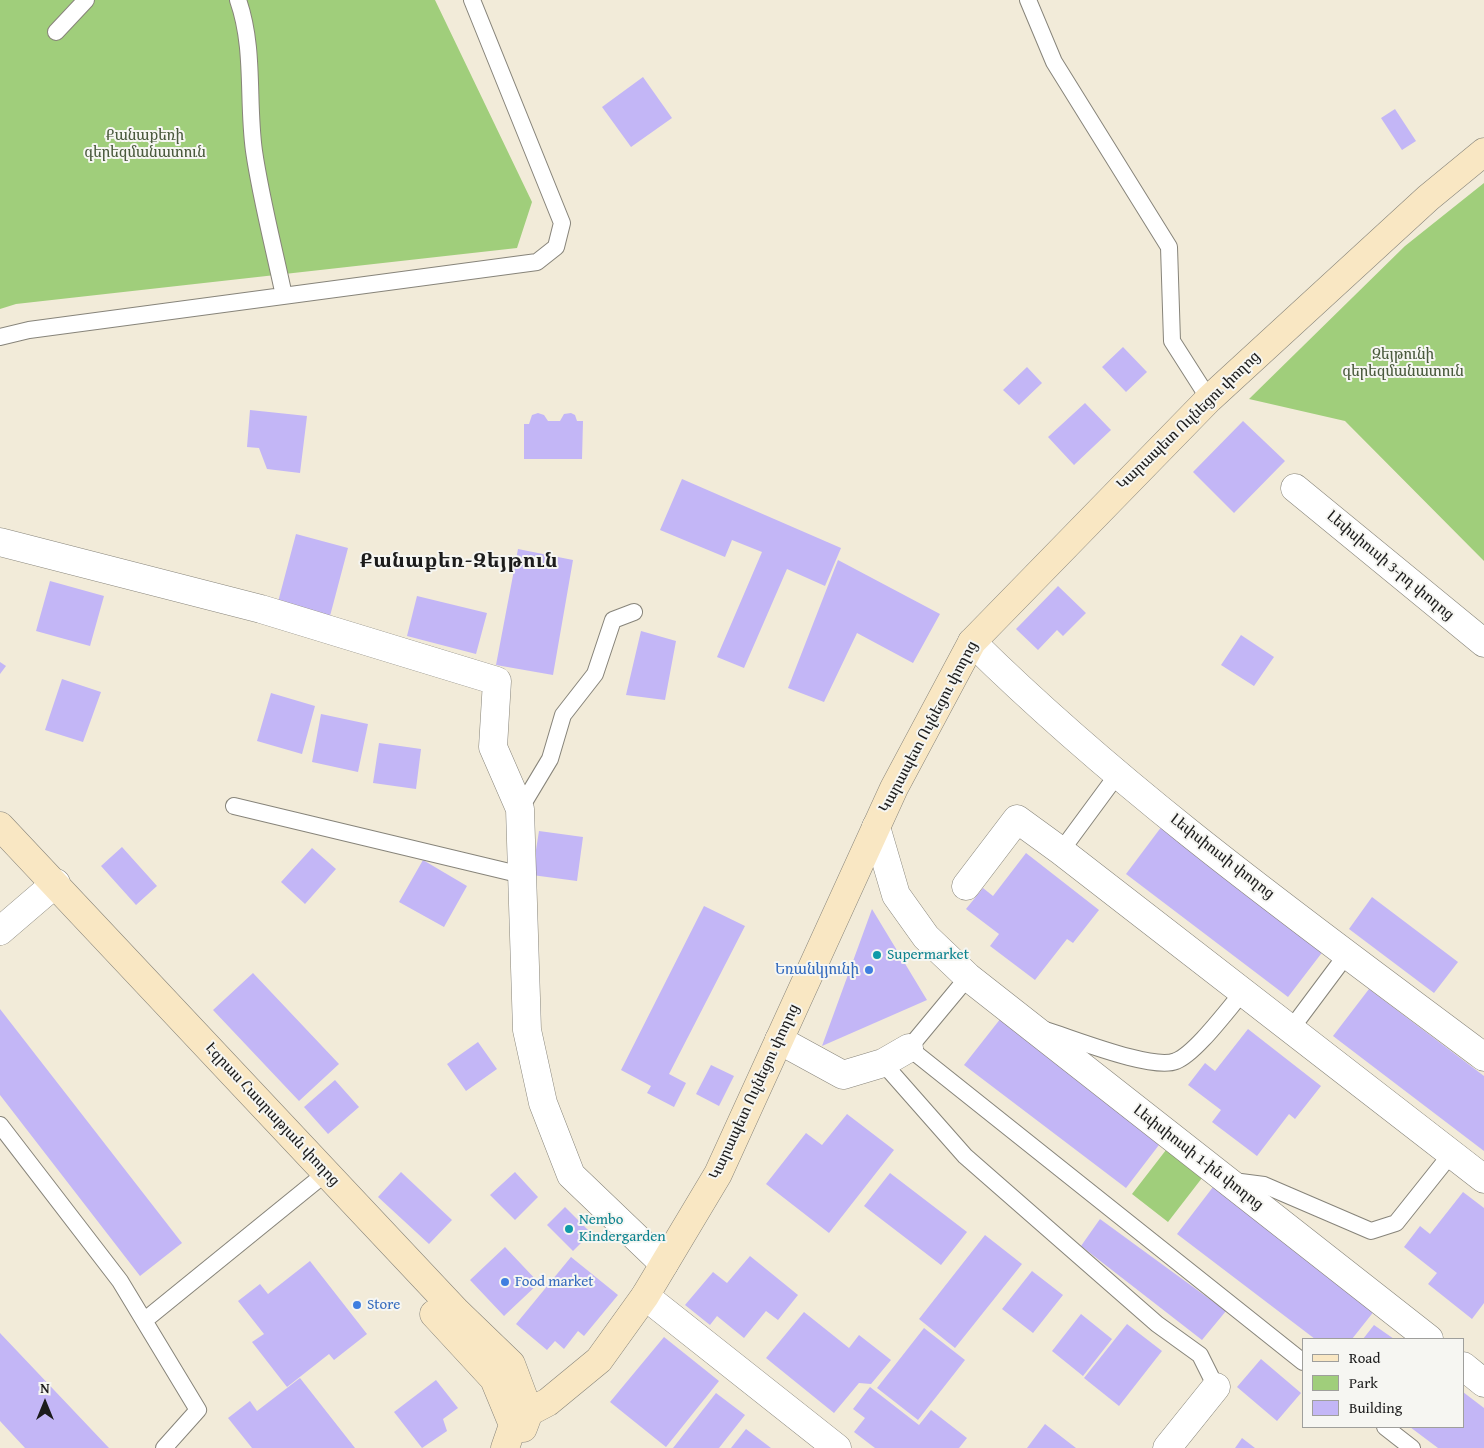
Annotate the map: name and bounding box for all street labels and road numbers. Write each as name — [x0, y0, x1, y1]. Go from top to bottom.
street label: Կարապետ Ուլնեցու փողոց — [1114, 348, 1264, 494]
street label: Լեփսիուսի 3-րդ փողոց — [1323, 507, 1457, 625]
street label: Կարապետ Ուլնեցու փողոց — [876, 638, 982, 816]
street label: Լեփսիուսի փողոց — [1166, 811, 1278, 903]
street label: Կարապետ Ուլնեցու փողոց — [706, 1001, 804, 1183]
street label: Էզրաս Հասրաթյան փողոց — [201, 1040, 343, 1190]
street label: Լեփսիուսի 1-ին փողոց — [1129, 1102, 1267, 1214]

